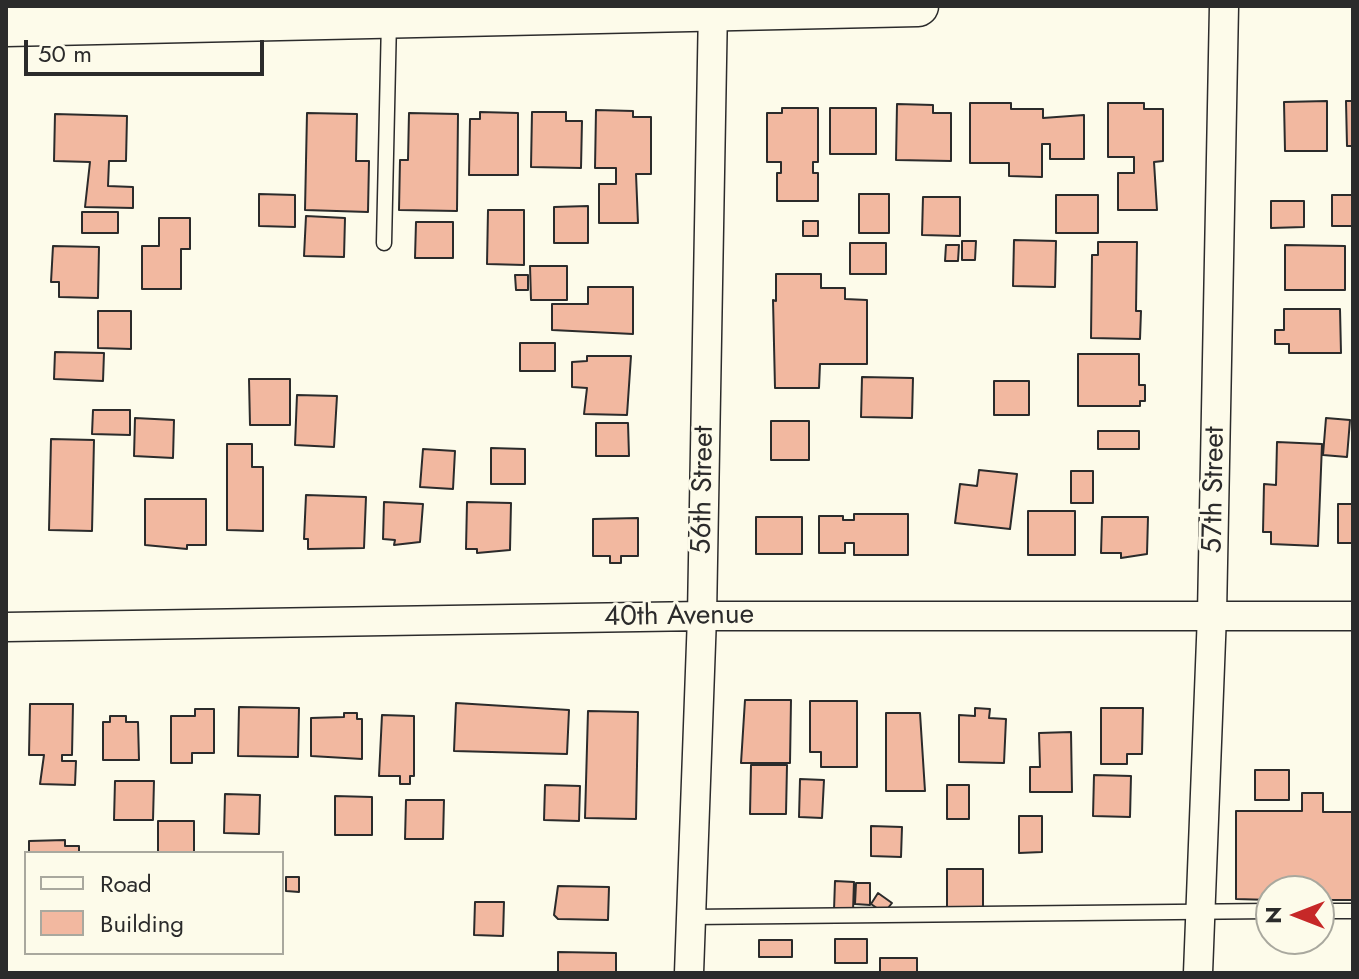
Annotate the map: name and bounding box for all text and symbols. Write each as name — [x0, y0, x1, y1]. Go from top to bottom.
scale bar — [28, 24, 268, 74]
text: 50 m — [38, 36, 92, 71]
street label: 56th Street — [686, 425, 722, 555]
street label: 57th Street — [1197, 426, 1233, 554]
street label: 40th Avenue — [604, 599, 754, 635]
legend — [24, 851, 284, 955]
text: Road — [100, 866, 152, 901]
north arrow — [1255, 875, 1335, 955]
text: Building — [100, 906, 184, 941]
text: N — [1257, 906, 1289, 924]

